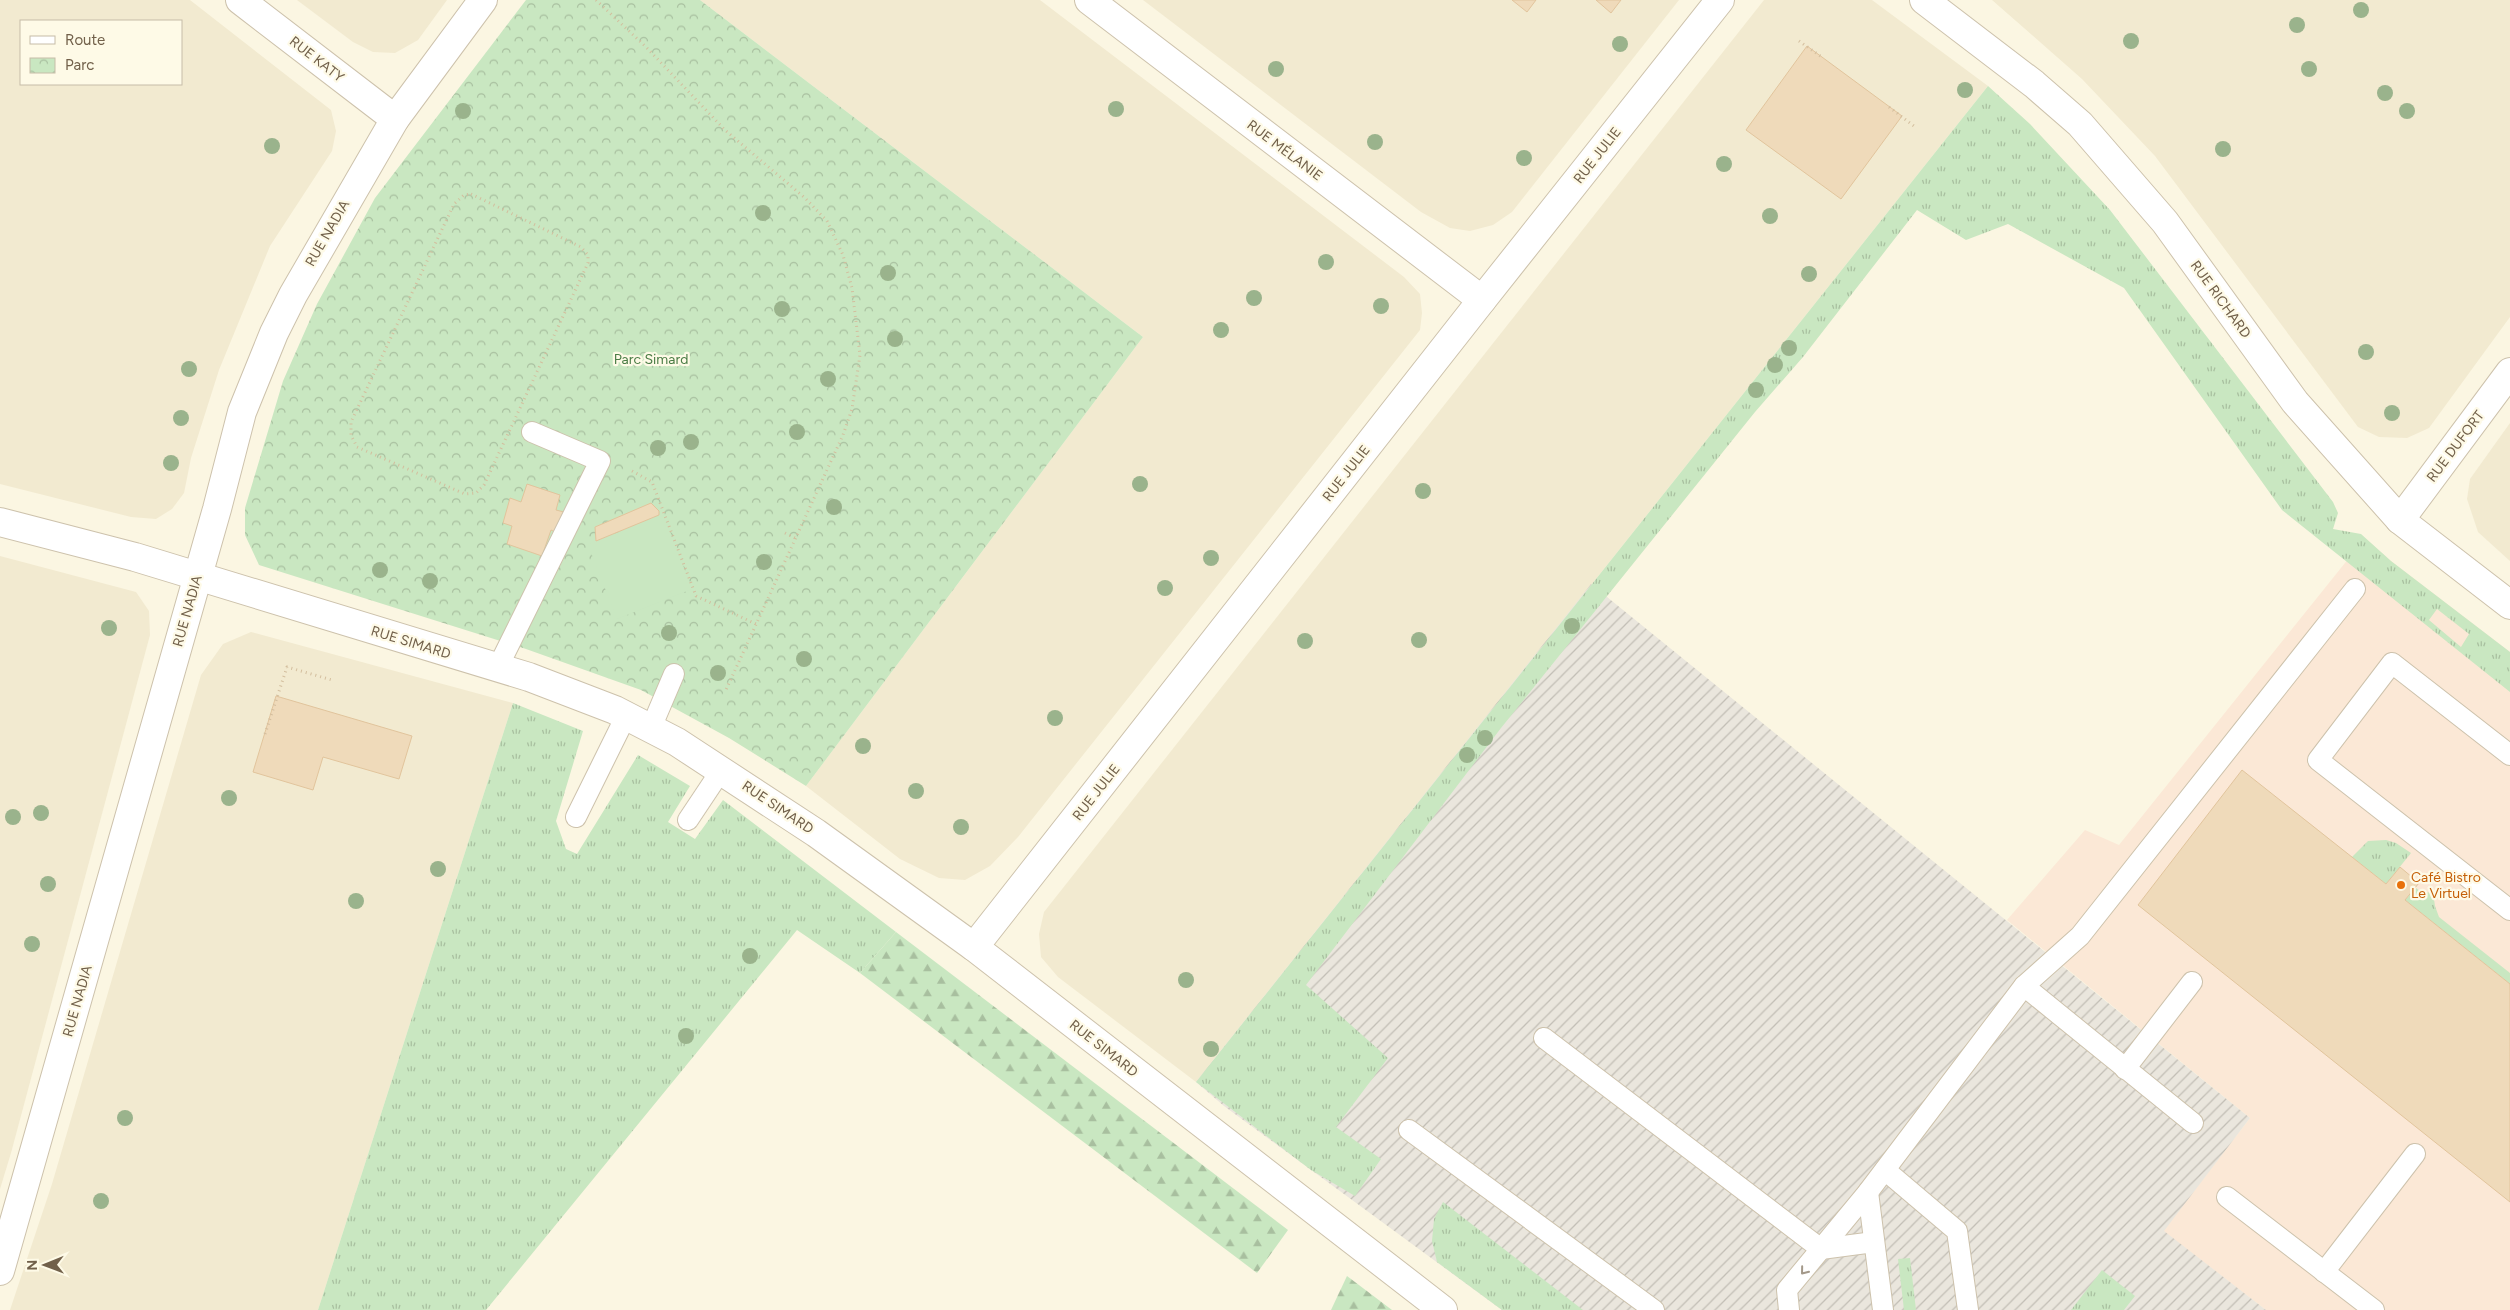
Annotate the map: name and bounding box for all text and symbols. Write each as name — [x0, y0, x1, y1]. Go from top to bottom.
legend — [20, 20, 182, 85]
text: Route — [65, 31, 105, 49]
street label: RUE KATY — [286, 33, 348, 86]
text: Parc — [65, 56, 94, 74]
street label: RUE MÉLANIE — [1244, 116, 1326, 184]
street label: RUE JULIE — [1570, 124, 1625, 187]
street label: RUE NADIA — [302, 197, 353, 269]
street label: RUE RICHARD — [2187, 257, 2254, 341]
park label: Parc Simard — [614, 351, 688, 368]
street label: RUE DUFORT — [2423, 407, 2488, 485]
street label: RUE JULIE — [1319, 442, 1374, 505]
street label: RUE NADIA — [169, 573, 206, 649]
street label: RUE SIMARD — [369, 622, 453, 663]
street label: RUE JULIE — [1069, 761, 1124, 824]
street label: RUE SIMARD — [739, 777, 817, 838]
place label: Café Bistro Le Virtuel — [2411, 869, 2481, 902]
marker: Café Bistro Le Virtuel — [2395, 879, 2407, 891]
street label: RUE NADIA — [59, 963, 96, 1039]
street label: RUE SIMARD — [1066, 1016, 1141, 1080]
north arrow — [20, 1240, 70, 1290]
text: N — [24, 1260, 41, 1271]
one-way arrow — [1800, 1265, 1809, 1274]

